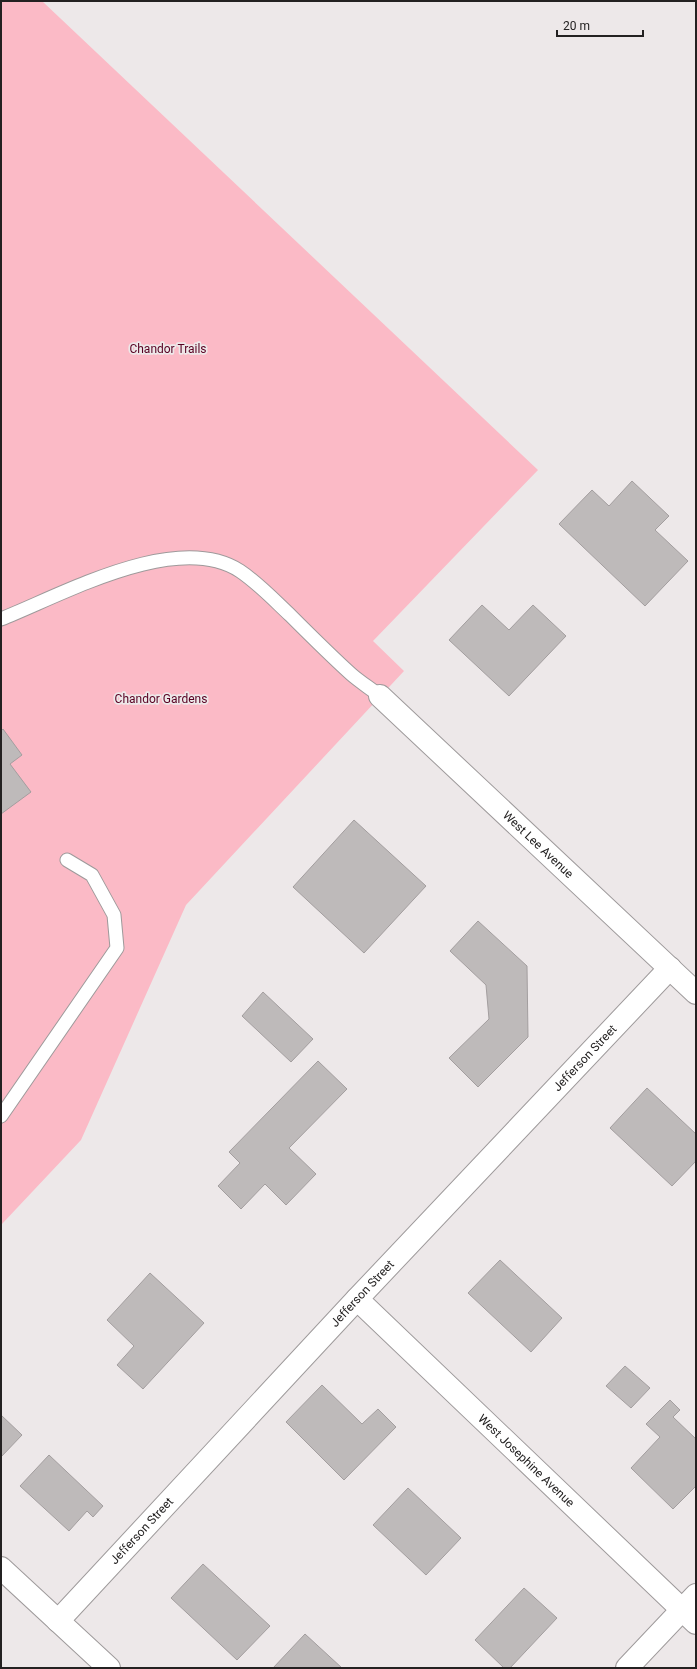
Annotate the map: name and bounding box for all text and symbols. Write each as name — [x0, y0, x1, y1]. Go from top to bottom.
scale bar — [557, 12, 643, 38]
text: 20 m — [563, 19, 590, 33]
park label: Chandor Trails — [129, 342, 207, 356]
park label: Chandor Gardens — [115, 692, 207, 706]
street label: West Lee Avenue — [500, 808, 576, 881]
street label: Jefferson Street — [550, 1022, 620, 1094]
street label: Jefferson Street — [328, 1257, 397, 1330]
street label: West Josephine Avenue — [475, 1412, 577, 1510]
street label: Jefferson Street — [107, 1495, 176, 1567]

